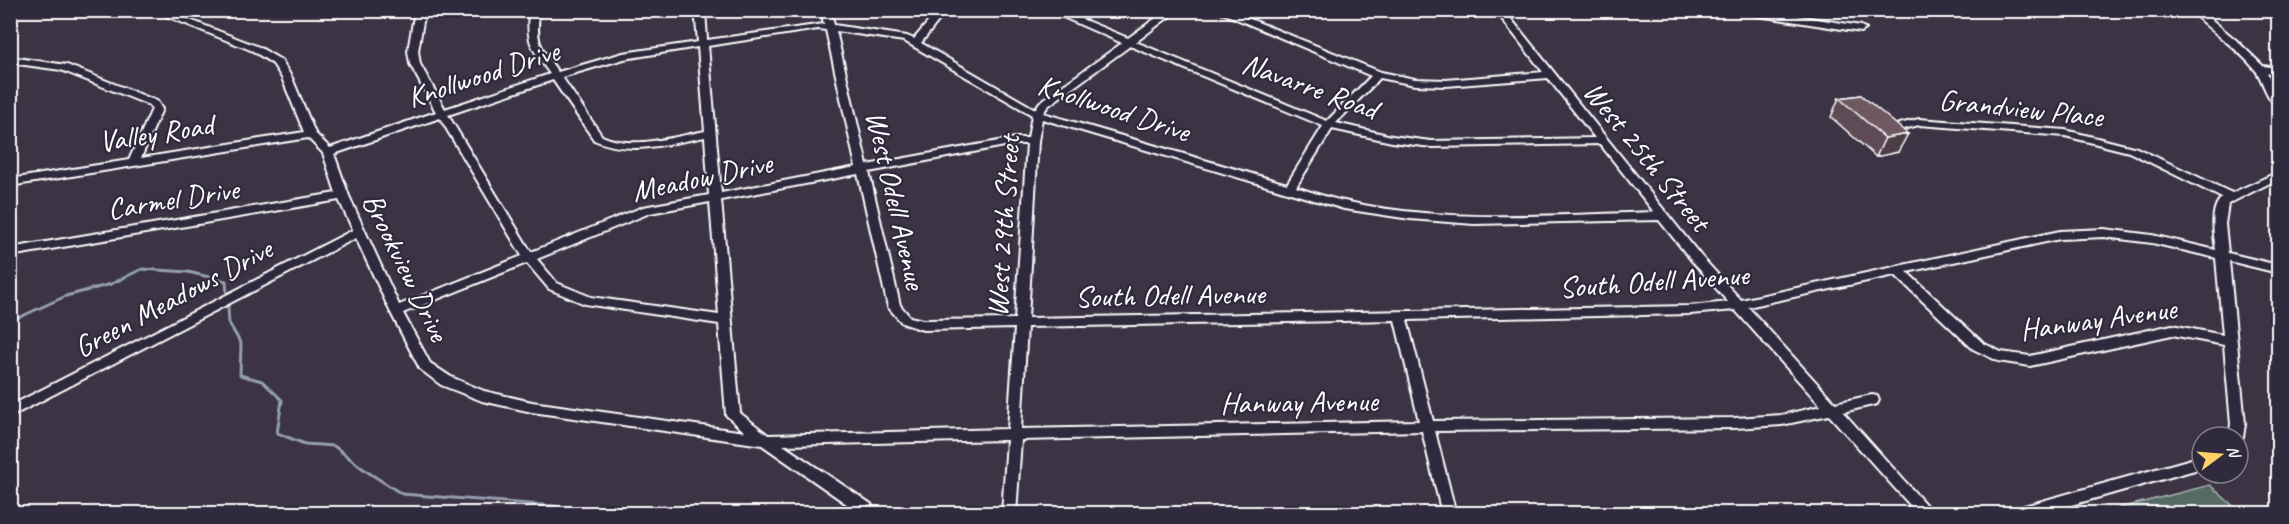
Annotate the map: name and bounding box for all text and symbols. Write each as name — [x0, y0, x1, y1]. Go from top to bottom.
street label: Knollwood Drive — [402, 31, 566, 116]
street label: Navarre Road — [1237, 44, 1387, 129]
street label: Knollwood Drive — [1033, 66, 1197, 151]
street label: West 25th Street — [1575, 73, 1721, 241]
street label: Grandview Place — [1937, 81, 2107, 136]
street label: Valley Road — [96, 105, 220, 161]
street label: West Odell Avenue — [857, 107, 935, 295]
street label: West 29th Street — [978, 131, 1029, 318]
street label: Meadow Drive — [628, 143, 778, 210]
street label: Carmel Drive — [105, 170, 243, 228]
street label: Brookview Drive — [354, 187, 459, 349]
street label: Green Meadows Drive — [67, 229, 281, 366]
street label: South Odell Avenue — [1558, 255, 1752, 307]
street label: South Odell Avenue — [1075, 274, 1267, 316]
street label: Hanway Avenue — [2017, 289, 2181, 349]
street label: Hanway Avenue — [1220, 382, 1380, 422]
north arrow — [2190, 425, 2250, 485]
text: N — [2222, 444, 2245, 462]

